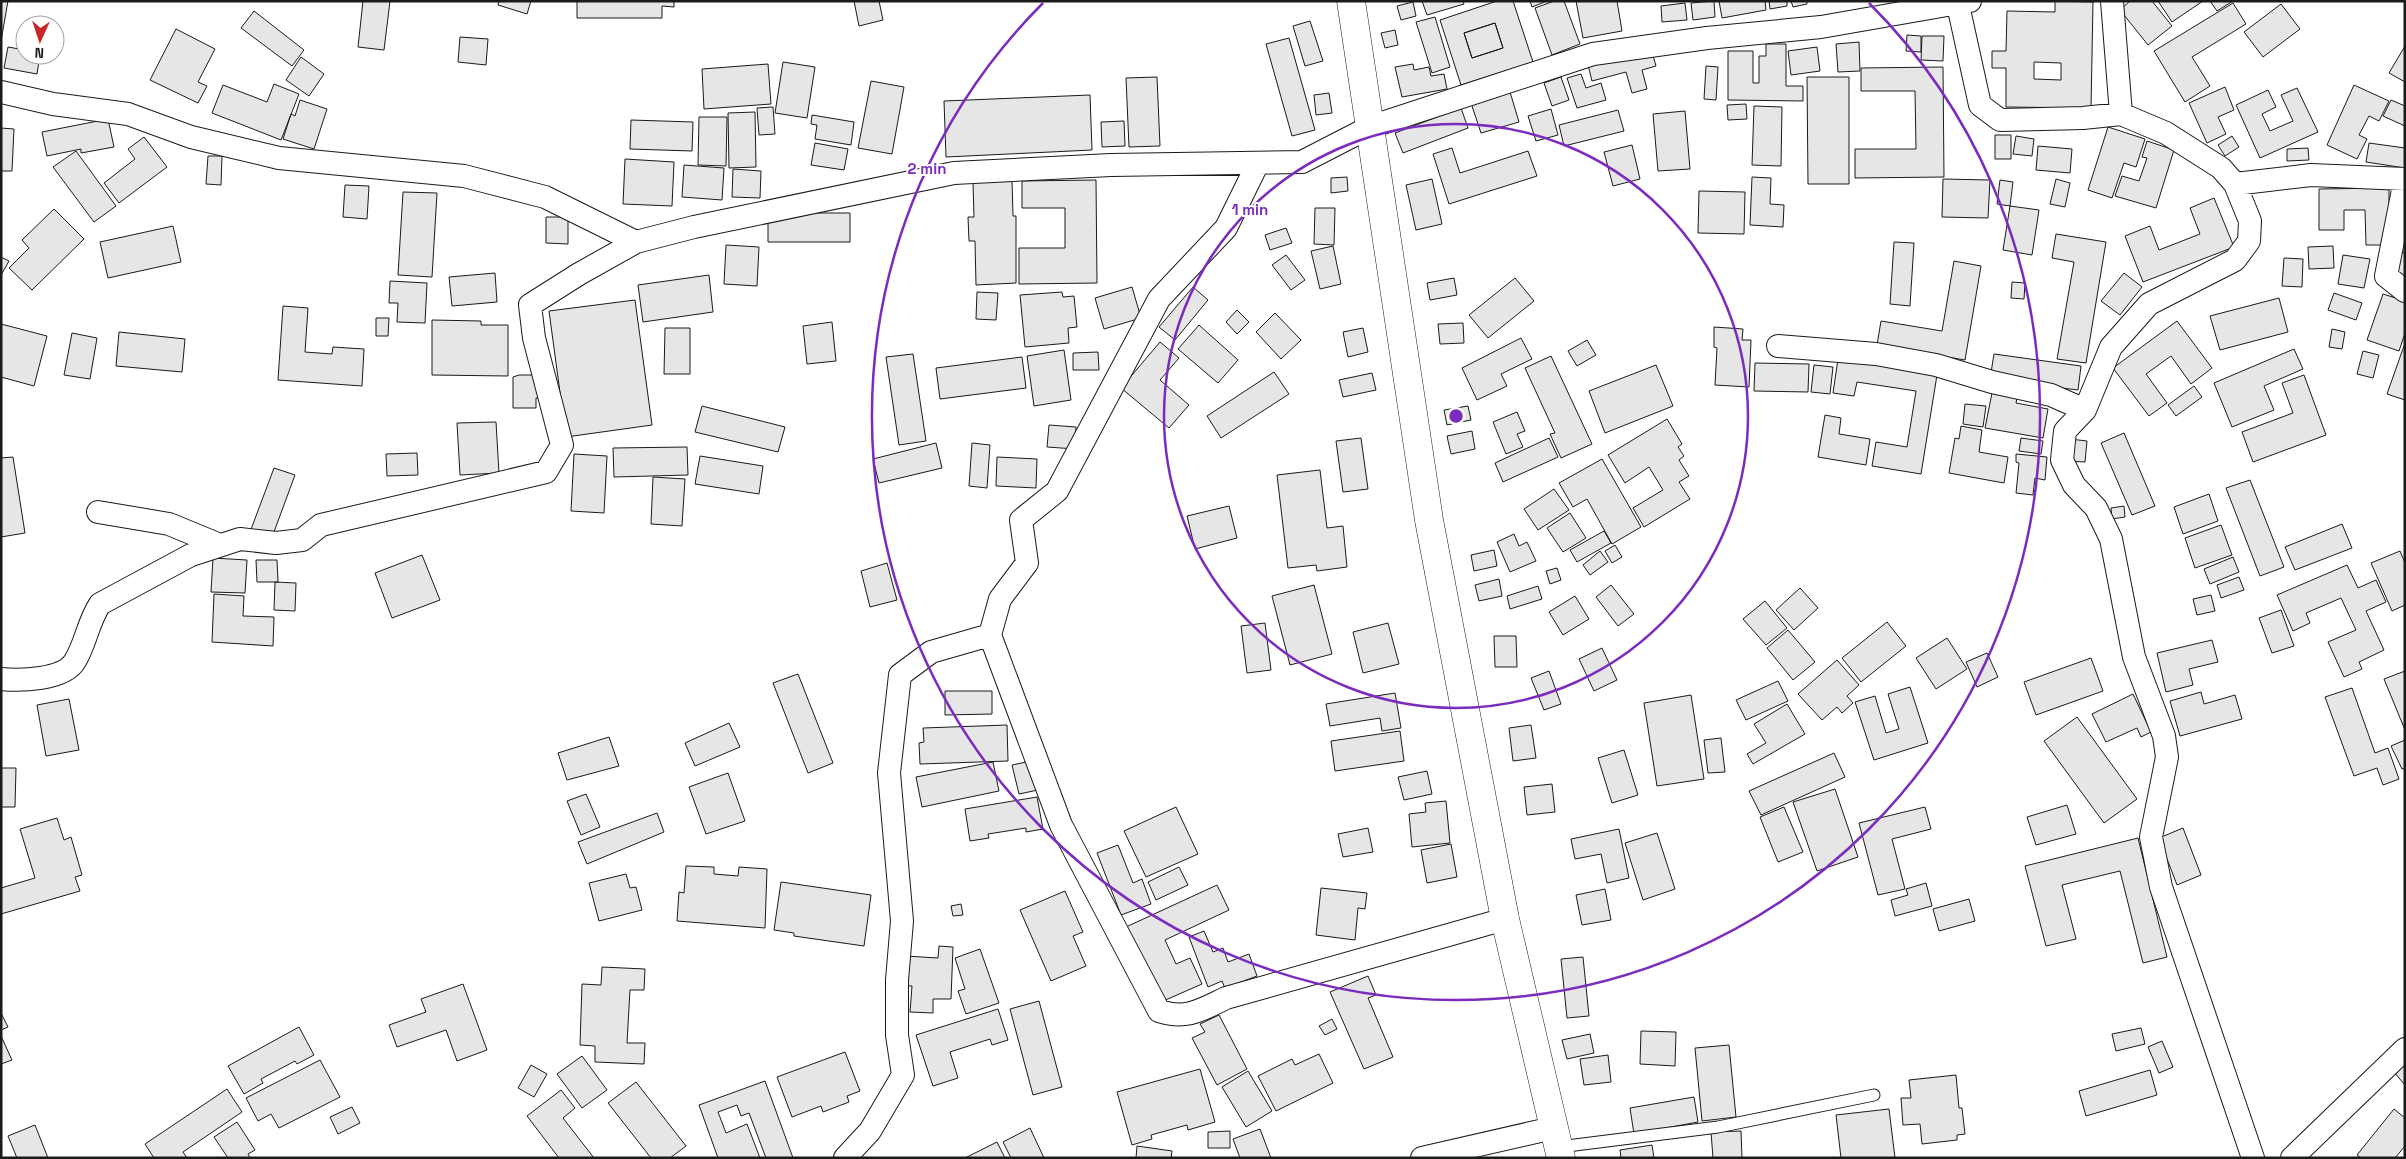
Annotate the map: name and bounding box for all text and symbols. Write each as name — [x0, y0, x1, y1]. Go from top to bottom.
north arrow — [15, 15, 65, 65]
text: N — [34, 44, 44, 62]
text: 2 min — [908, 159, 946, 178]
text: 1 min — [1232, 200, 1268, 219]
centre of rings — [1447, 407, 1465, 425]

